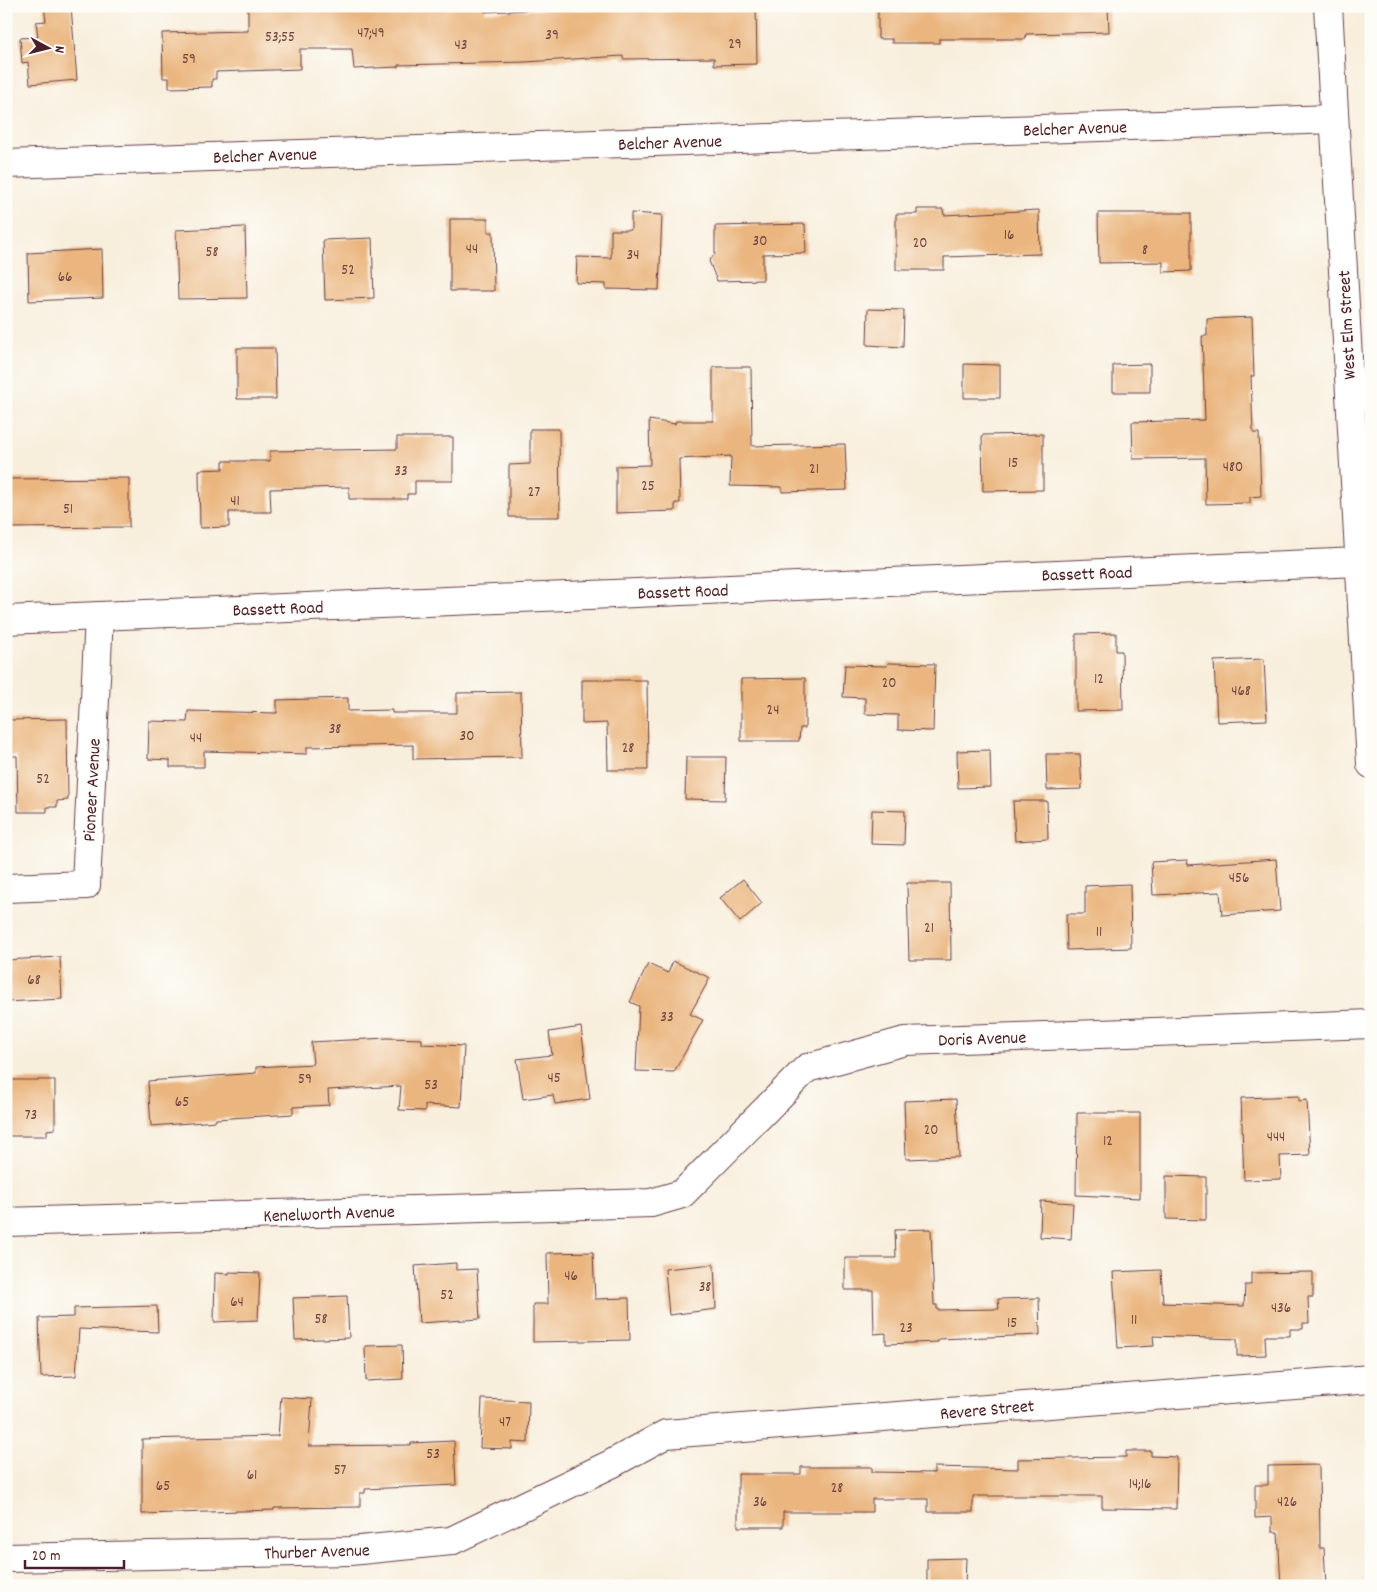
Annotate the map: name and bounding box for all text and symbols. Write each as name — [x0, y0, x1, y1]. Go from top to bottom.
north arrow — [22, 22, 72, 72]
house number: 47;49 — [357, 23, 385, 45]
house number: 39 — [545, 25, 559, 47]
house number: 53;55 — [265, 27, 295, 49]
house number: 29 — [728, 34, 742, 56]
house number: 43 — [455, 35, 467, 57]
text: N — [49, 45, 69, 54]
house number: 59 — [182, 49, 196, 71]
street label: Belcher Avenue — [1023, 116, 1128, 145]
street label: Belcher Avenue — [618, 130, 723, 159]
street label: Belcher Avenue — [213, 143, 318, 172]
house number: 16 — [1004, 225, 1014, 247]
house number: 30 — [753, 231, 767, 253]
house number: 20 — [913, 233, 927, 255]
house number: 44 — [466, 239, 478, 261]
house number: 8 — [1142, 240, 1148, 262]
house number: 58 — [206, 242, 218, 264]
house number: 34 — [627, 245, 639, 267]
house number: 52 — [341, 260, 355, 282]
house number: 66 — [58, 267, 72, 289]
street label: West Elm Street — [1333, 269, 1364, 380]
house number: 15 — [1008, 453, 1018, 475]
house number: 480 — [1223, 457, 1243, 479]
house number: 21 — [809, 459, 819, 481]
house number: 33 — [394, 461, 408, 483]
house number: 25 — [641, 476, 655, 498]
house number: 27 — [528, 482, 540, 504]
house number: 41 — [230, 491, 240, 513]
house number: 51 — [63, 499, 73, 521]
street label: Bassett Road — [1041, 561, 1133, 590]
street label: Bassett Road — [637, 579, 729, 608]
street label: Bassett Road — [232, 596, 324, 625]
house number: 12 — [1094, 669, 1104, 691]
house number: 20 — [882, 673, 896, 695]
house number: 468 — [1231, 681, 1251, 703]
house number: 24 — [767, 700, 779, 722]
house number: 38 — [329, 719, 341, 741]
house number: 30 — [460, 726, 474, 748]
house number: 44 — [190, 728, 202, 750]
street label: Pioneer Avenue — [78, 738, 109, 843]
house number: 28 — [622, 738, 634, 760]
house number: 52 — [36, 769, 50, 791]
house number: 456 — [1229, 868, 1249, 890]
house number: 21 — [924, 918, 934, 940]
house number: 11 — [1096, 922, 1102, 944]
house number: 68 — [27, 970, 41, 992]
house number: 33 — [660, 1007, 674, 1029]
street label: Doris Avenue — [938, 1026, 1027, 1055]
house number: 45 — [547, 1068, 561, 1090]
house number: 59 — [298, 1069, 312, 1091]
house number: 53 — [424, 1075, 438, 1097]
house number: 65 — [175, 1092, 189, 1114]
house number: 73 — [25, 1105, 37, 1127]
house number: 20 — [924, 1120, 938, 1142]
house number: 444 — [1267, 1127, 1285, 1149]
house number: 12 — [1103, 1131, 1113, 1153]
street label: Kenelworth Avenue — [263, 1201, 395, 1230]
house number: 46 — [564, 1266, 578, 1288]
house number: 38 — [699, 1277, 711, 1299]
house number: 52 — [440, 1285, 454, 1307]
house number: 64 — [230, 1292, 244, 1314]
house number: 436 — [1271, 1298, 1291, 1320]
house number: 58 — [315, 1309, 327, 1331]
house number: 11 — [1131, 1310, 1137, 1332]
house number: 15 — [1007, 1313, 1017, 1335]
house number: 23 — [899, 1318, 913, 1340]
street label: Revere Street — [939, 1395, 1036, 1428]
house number: 47 — [499, 1412, 511, 1434]
house number: 53 — [426, 1444, 440, 1466]
house number: 57 — [334, 1460, 347, 1482]
house number: 61 — [247, 1465, 257, 1487]
house number: 14;16 — [1129, 1474, 1151, 1496]
house number: 65 — [156, 1476, 170, 1498]
house number: 28 — [831, 1478, 843, 1500]
house number: 36 — [753, 1492, 767, 1514]
house number: 426 — [1277, 1492, 1297, 1514]
scale bar — [25, 1537, 124, 1569]
street label: Thurber Avenue — [264, 1539, 370, 1568]
text: 20 m — [32, 1546, 60, 1568]

